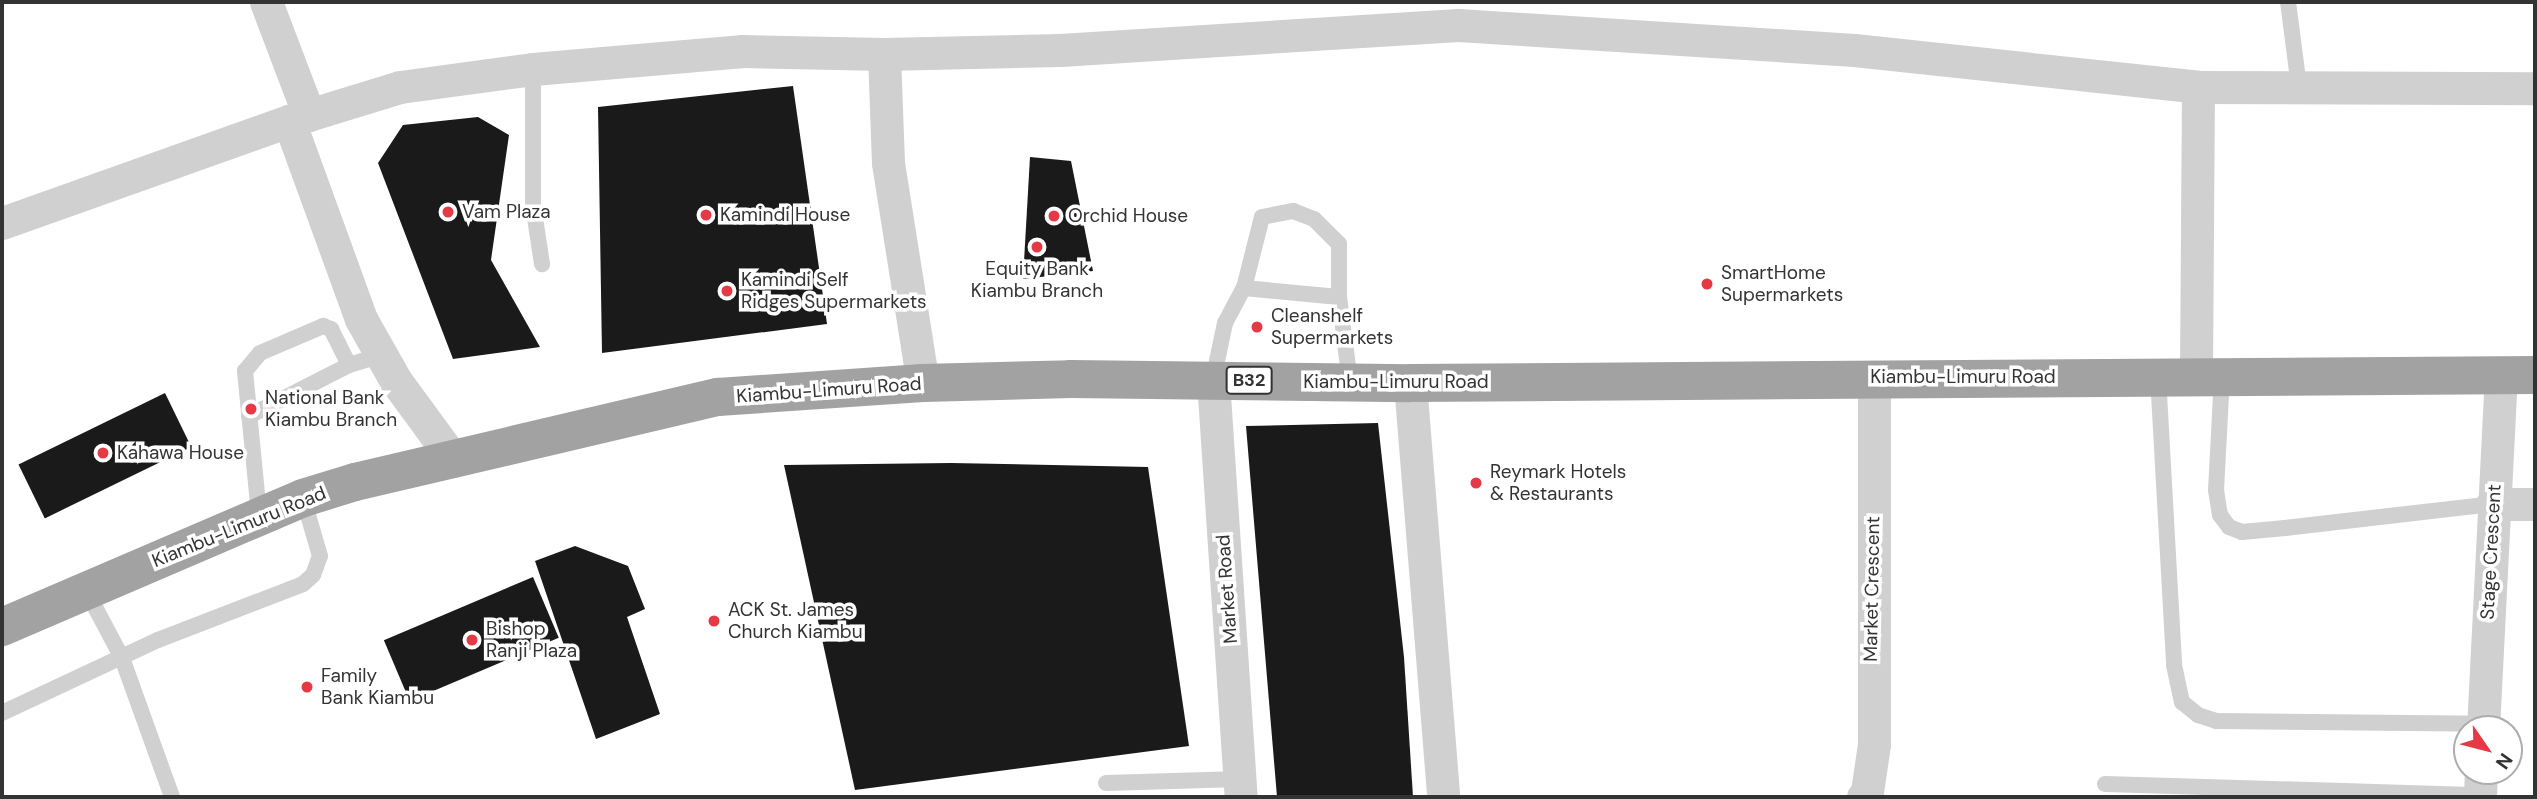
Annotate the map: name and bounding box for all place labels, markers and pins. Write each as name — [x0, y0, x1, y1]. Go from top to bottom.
place label: Vam Plaza — [462, 201, 551, 223]
marker: Vam Plaza — [440, 204, 456, 220]
place label: Kamindi House — [720, 204, 850, 226]
place label: Orchid House — [1068, 205, 1188, 227]
marker: Kamindi House — [698, 207, 714, 223]
marker: Orchid House — [1046, 208, 1062, 224]
marker: Equity Bank Kiambu Branch — [1029, 239, 1045, 255]
place label: Equity Bank Kiambu Branch — [971, 258, 1103, 302]
place label: SmartHome Supermarkets — [1721, 262, 1843, 306]
place label: Kamindi Self Ridges Supermarkets — [741, 269, 927, 313]
marker: SmartHome Supermarkets — [1699, 276, 1715, 292]
marker: Kamindi Self Ridges Supermarkets — [719, 283, 735, 299]
place label: Cleanshelf Supermarkets — [1271, 305, 1393, 349]
marker: Cleanshelf Supermarkets — [1249, 319, 1265, 335]
place label: National Bank Kiambu Branch — [265, 387, 397, 431]
marker: National Bank Kiambu Branch — [243, 401, 259, 417]
place label: Kahawa House — [117, 442, 244, 464]
marker: Kahawa House — [95, 445, 111, 461]
place label: Reymark Hotels & Restaurants — [1490, 461, 1626, 505]
marker: Reymark Hotels & Restaurants — [1468, 475, 1484, 491]
place label: ACK St. James Church Kiambu — [728, 599, 863, 643]
marker: ACK St. James Church Kiambu — [706, 613, 722, 629]
place label: Bishop Ranji Plaza — [486, 618, 577, 662]
marker: Bishop Ranji Plaza — [464, 632, 480, 648]
place label: Family Bank Kiambu — [321, 665, 434, 709]
marker: Family Bank Kiambu — [299, 679, 315, 695]

